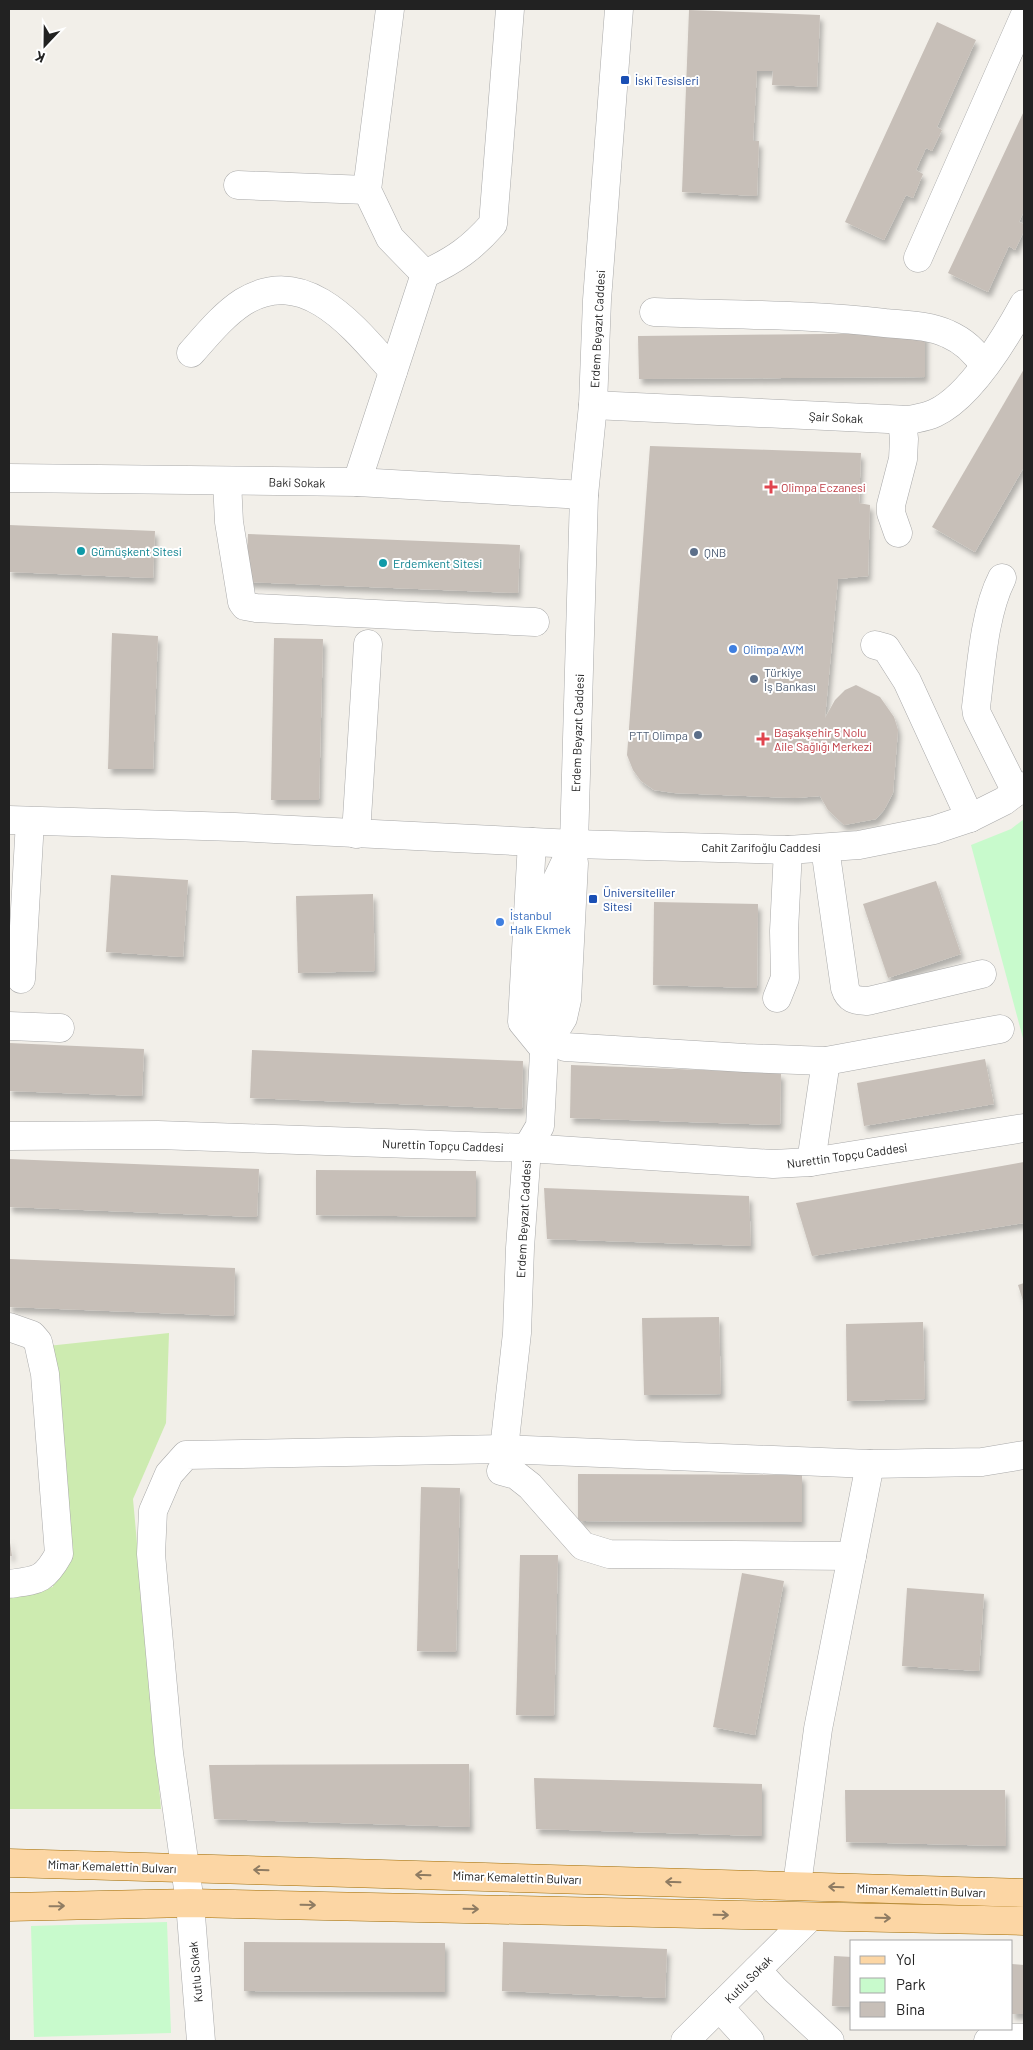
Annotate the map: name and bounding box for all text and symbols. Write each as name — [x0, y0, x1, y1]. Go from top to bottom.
north arrow — [20, 20, 70, 70]
text: K — [32, 48, 47, 67]
place label: İski Tesisleri — [635, 73, 699, 87]
marker: İski Tesisleri — [619, 74, 631, 86]
street label: Erdem Beyazıt Caddesi — [587, 270, 607, 388]
street label: Şair Sokak — [808, 409, 864, 425]
street label: Baki Sokak — [269, 475, 325, 489]
place label: Olimpa Eczanesi — [781, 480, 866, 494]
marker: Olimpa Eczanesi — [765, 481, 777, 493]
place label: Gümüşkent Sitesi — [91, 544, 182, 558]
marker: Gümüşkent Sitesi — [75, 545, 87, 557]
place label: QNB — [704, 545, 726, 559]
marker: QNB — [688, 546, 700, 558]
place label: Erdemkent Sitesi — [393, 556, 482, 570]
marker: Erdemkent Sitesi — [377, 557, 389, 569]
place label: Olimpa AVM — [743, 642, 804, 656]
marker: Olimpa AVM — [727, 643, 739, 655]
place label: Türkiye İş Bankası — [764, 665, 816, 693]
marker: Türkiye İş Bankası — [748, 673, 760, 685]
street label: Erdem Beyazıt Caddesi — [568, 674, 586, 792]
place label: Başakşehir 5 Nolu Aile Sağlığı Merkezi — [774, 725, 872, 753]
place label: PTT Olimpa — [629, 728, 688, 742]
marker: PTT Olimpa — [692, 729, 704, 741]
marker: Başakşehir 5 Nolu Aile Sağlığı Merkezi — [756, 732, 770, 746]
street label: Cahit Zarifoğlu Caddesi — [701, 840, 821, 854]
place label: Üniversiteliler Sitesi — [603, 885, 676, 913]
marker: Üniversiteliler Sitesi — [587, 893, 599, 905]
place label: İstanbul Halk Ekmek — [510, 908, 571, 936]
marker: İstanbul Halk Ekmek — [494, 916, 506, 928]
street label: Nurettin Topçu Caddesi — [382, 1136, 504, 1154]
street label: Nurettin Topçu Caddesi — [786, 1140, 908, 1170]
street label: Erdem Beyazıt Caddesi — [513, 1160, 533, 1278]
street label: Mimar Kemalettin Bulvarı — [47, 1857, 177, 1875]
one-way arrow — [253, 1865, 270, 1875]
street label: Mimar Kemalettin Bulvarı — [452, 1868, 582, 1886]
one-way arrow — [416, 1870, 432, 1879]
one-way arrow — [665, 1877, 681, 1886]
street label: Mimar Kemalettin Bulvarı — [856, 1881, 986, 1899]
one-way arrow — [828, 1882, 844, 1891]
one-way arrow — [49, 1901, 65, 1910]
one-way arrow — [300, 1901, 316, 1910]
one-way arrow — [462, 1904, 479, 1914]
one-way arrow — [713, 1910, 729, 1919]
one-way arrow — [875, 1913, 891, 1923]
legend — [850, 1940, 1013, 2030]
street label: Kutlu Sokak — [185, 1941, 205, 2003]
text: Yol — [896, 1950, 915, 1968]
street label: Kutlu Sokak — [721, 1952, 775, 2006]
text: Park — [896, 1975, 926, 1993]
text: Bina — [896, 2000, 925, 2018]

